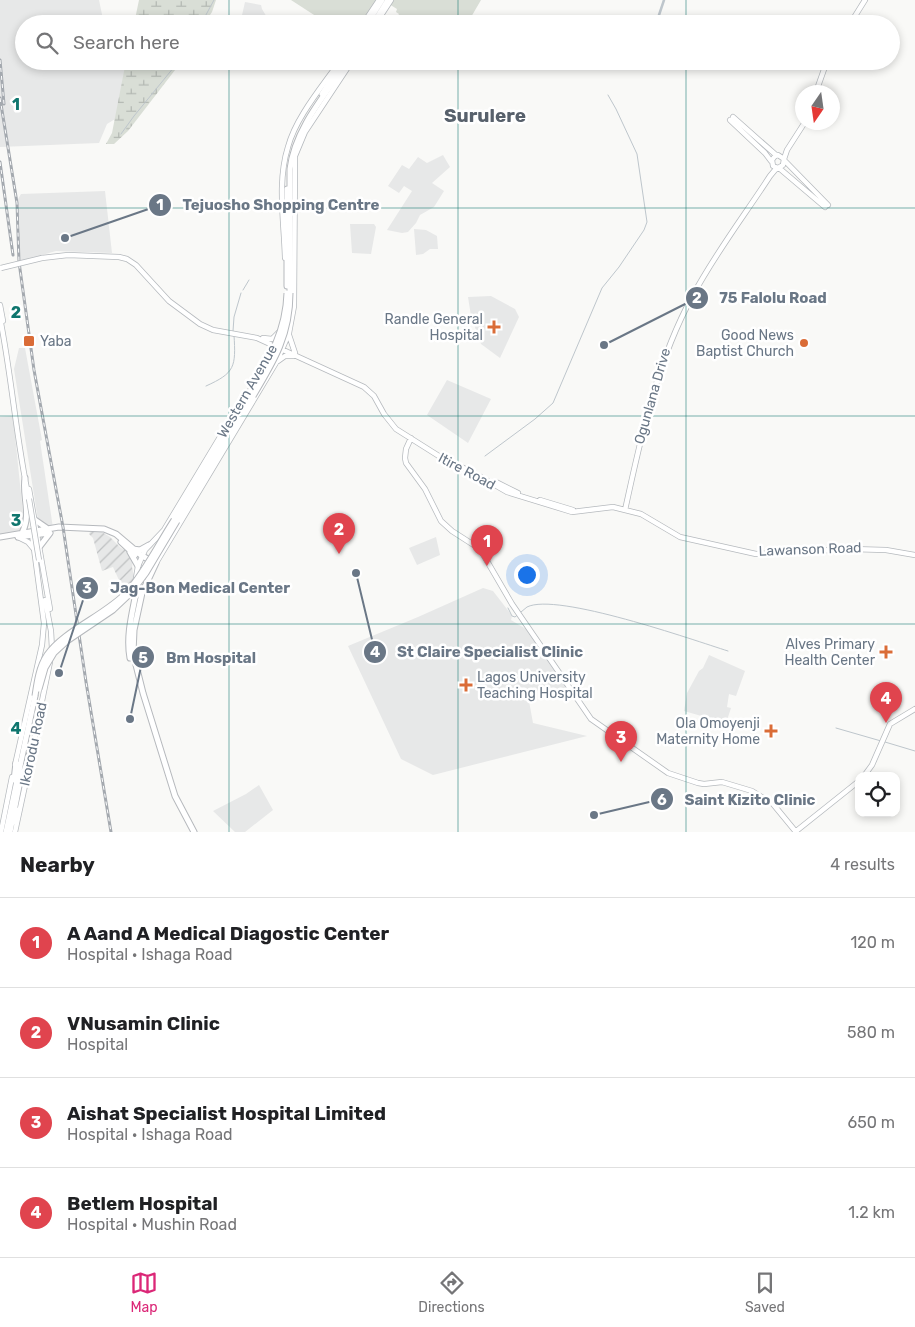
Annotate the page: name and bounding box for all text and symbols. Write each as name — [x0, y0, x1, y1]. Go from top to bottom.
search box — [15, 15, 900, 70]
icon: search — [33, 29, 61, 57]
text: Search here — [73, 31, 180, 54]
north arrow — [795, 85, 840, 130]
text: 1 — [12, 95, 20, 114]
district label: Surulere — [444, 104, 526, 127]
callout: Tejuosho Shopping Centre — [147, 190, 389, 220]
text: 1 — [156, 196, 164, 214]
text: Tejuosho Shopping Centre — [183, 196, 380, 214]
callout: 75 Falolu Road — [684, 283, 837, 313]
text: 2 — [692, 289, 702, 307]
text: 75 Falolu Road — [719, 289, 827, 307]
text: 2 — [11, 303, 21, 322]
place label: Randle General Hospital — [385, 311, 483, 344]
marker: Randle General Hospital — [487, 320, 501, 334]
place label: Good News Baptist Church — [696, 327, 794, 360]
place label: Yaba — [40, 333, 71, 350]
marker: Yaba — [22, 334, 36, 348]
marker: Good News Baptist Church — [798, 337, 810, 349]
street label: Western Avenue — [214, 341, 281, 441]
street label: Ogunlana Drive — [631, 346, 674, 446]
street label: Itire Road — [435, 449, 498, 494]
text: 3 — [11, 511, 21, 530]
pin: 2 — [323, 513, 355, 554]
pin: 1 — [471, 525, 503, 566]
street label: Lawanson Road — [758, 539, 862, 560]
your location — [514, 562, 540, 588]
callout: Jag-Bon Medical Center — [75, 573, 300, 603]
text: 3 — [82, 579, 92, 597]
text: Jag-Bon Medical Center — [110, 579, 290, 597]
place label: Alves Primary Health Center — [784, 636, 876, 669]
callout: St Claire Specialist Clinic — [362, 637, 594, 667]
callout: Bm Hospital — [131, 642, 266, 672]
text: 4 — [370, 643, 380, 661]
text: St Claire Specialist Clinic — [397, 643, 583, 661]
marker: Alves Primary Health Center — [879, 645, 893, 659]
text: 5 — [138, 649, 148, 667]
text: Bm Hospital — [166, 649, 256, 667]
place label: Lagos University Teaching Hospital — [477, 669, 593, 702]
marker: Lagos University Teaching Hospital — [459, 678, 473, 692]
pin: 4 — [870, 682, 902, 723]
street label: Ikorodu Road — [16, 701, 51, 788]
place label: Ola Omoyenji Maternity Home — [656, 715, 760, 748]
text: 4 — [11, 719, 22, 738]
pin: 3 — [605, 721, 637, 762]
marker: Ola Omoyenji Maternity Home — [764, 724, 778, 738]
map controls — [855, 772, 900, 817]
button: locate — [855, 772, 900, 817]
callout: Saint Kizito Clinic — [649, 784, 825, 814]
text: 6 — [657, 791, 667, 809]
text: Saint Kizito Clinic — [685, 791, 816, 809]
text: Nearby — [20, 852, 95, 877]
text: 4 results — [830, 855, 895, 874]
text: A Aand A Medical Diagostic Center — [67, 922, 389, 945]
text: 1 — [32, 933, 40, 952]
text: 120 m — [850, 933, 895, 952]
text: Hospital · Ishaga Road — [67, 945, 233, 964]
text: VNusamin Clinic — [67, 1012, 220, 1035]
text: 2 — [31, 1023, 41, 1042]
text: 580 m — [847, 1023, 895, 1042]
text: Hospital — [67, 1035, 128, 1054]
text: Aishat Specialist Hospital Limited — [67, 1102, 386, 1125]
text: 3 — [31, 1113, 41, 1132]
text: 650 m — [848, 1113, 895, 1132]
text: Hospital · Ishaga Road — [67, 1125, 233, 1144]
text: Betlem Hospital — [67, 1192, 218, 1215]
text: 4 — [31, 1203, 41, 1222]
text: 1.2 km — [848, 1203, 895, 1222]
text: Hospital · Mushin Road — [67, 1215, 237, 1234]
tab: Map — [130, 1269, 158, 1316]
tab: Directions — [418, 1269, 485, 1316]
tab: Saved — [745, 1269, 785, 1316]

